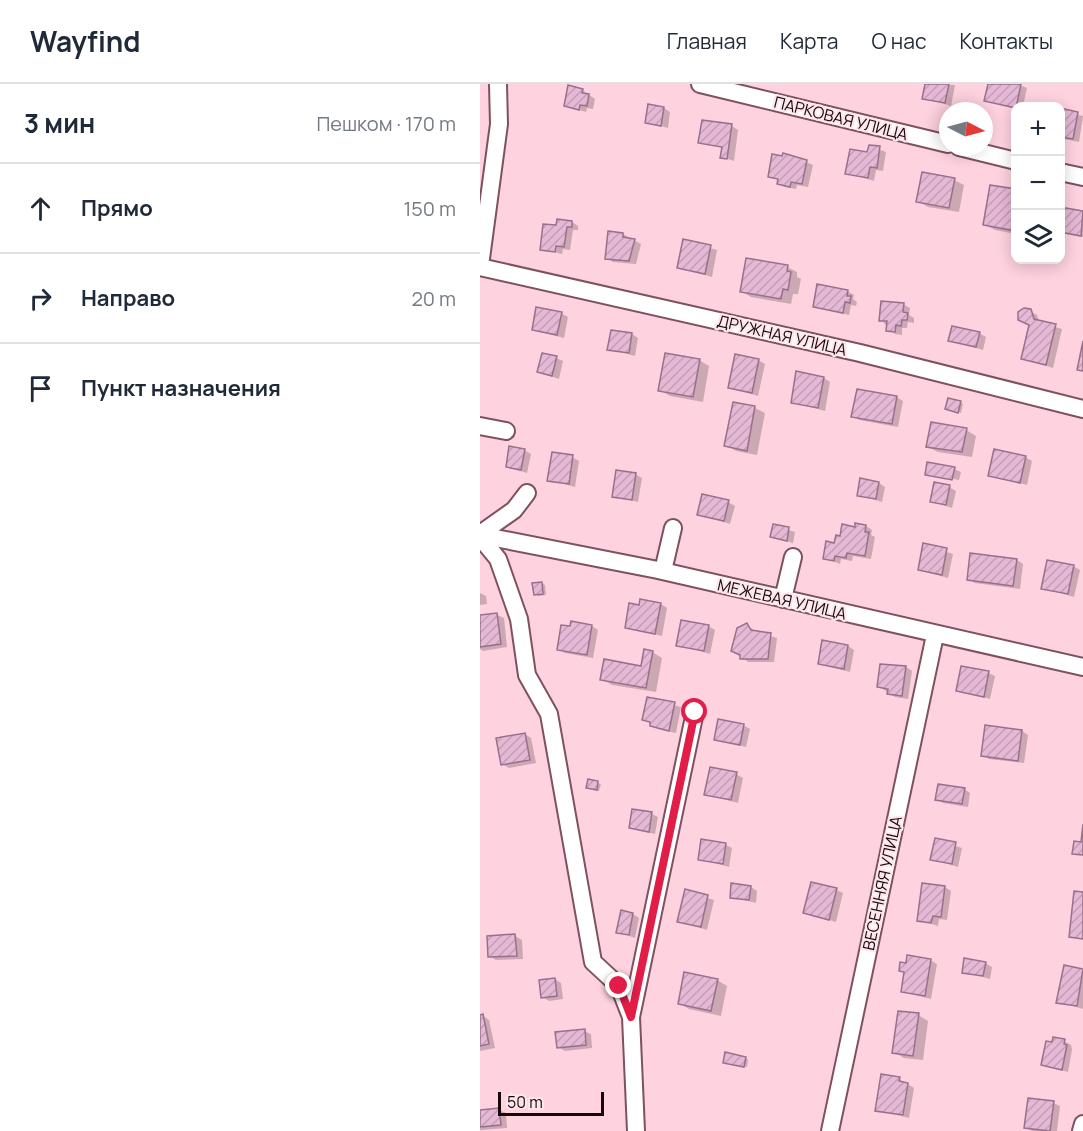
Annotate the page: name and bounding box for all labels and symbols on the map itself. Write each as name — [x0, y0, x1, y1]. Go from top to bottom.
street label: ПАРКОВАЯ УЛИЦА — [772, 91, 910, 145]
north arrow — [939, 102, 993, 156]
street label: ДРУЖНАЯ УЛИЦА — [715, 309, 849, 361]
street label: МЕЖЕВАЯ УЛИЦА — [715, 573, 849, 625]
route start — [681, 698, 707, 724]
street label: ВЕСЕННЯЯ УЛИЦА — [857, 814, 907, 952]
route end — [605, 972, 631, 998]
scale bar — [498, 1089, 604, 1116]

